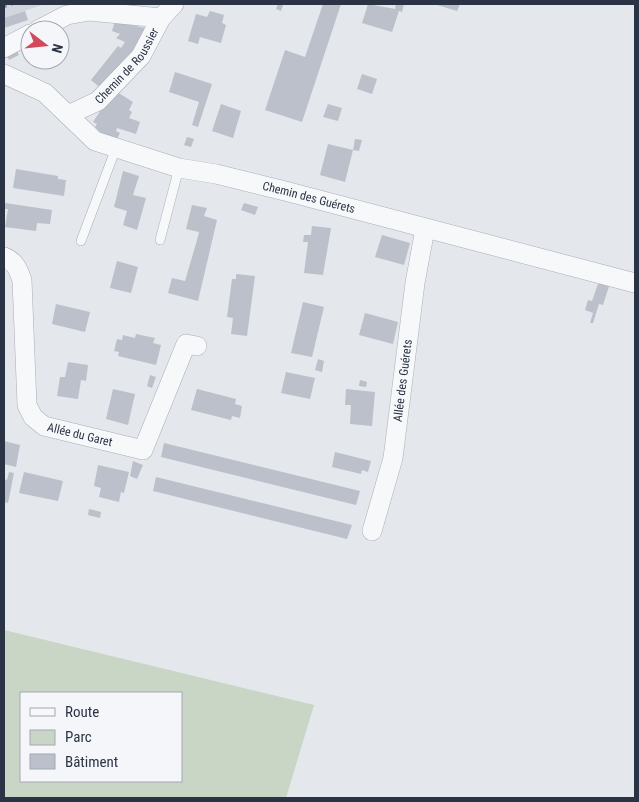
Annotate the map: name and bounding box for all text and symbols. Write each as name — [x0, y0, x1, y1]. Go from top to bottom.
north arrow — [20, 20, 70, 70]
street label: Chemin de Roussier — [92, 25, 162, 107]
text: N — [49, 42, 66, 55]
street label: Chemin des Guérets — [261, 179, 357, 216]
street label: Allée des Guérets — [391, 338, 415, 423]
street label: Allée du Garet — [46, 420, 114, 449]
legend — [20, 692, 182, 782]
text: Route — [65, 703, 99, 721]
text: Parc — [65, 728, 92, 746]
text: Bâtiment — [65, 753, 118, 771]

